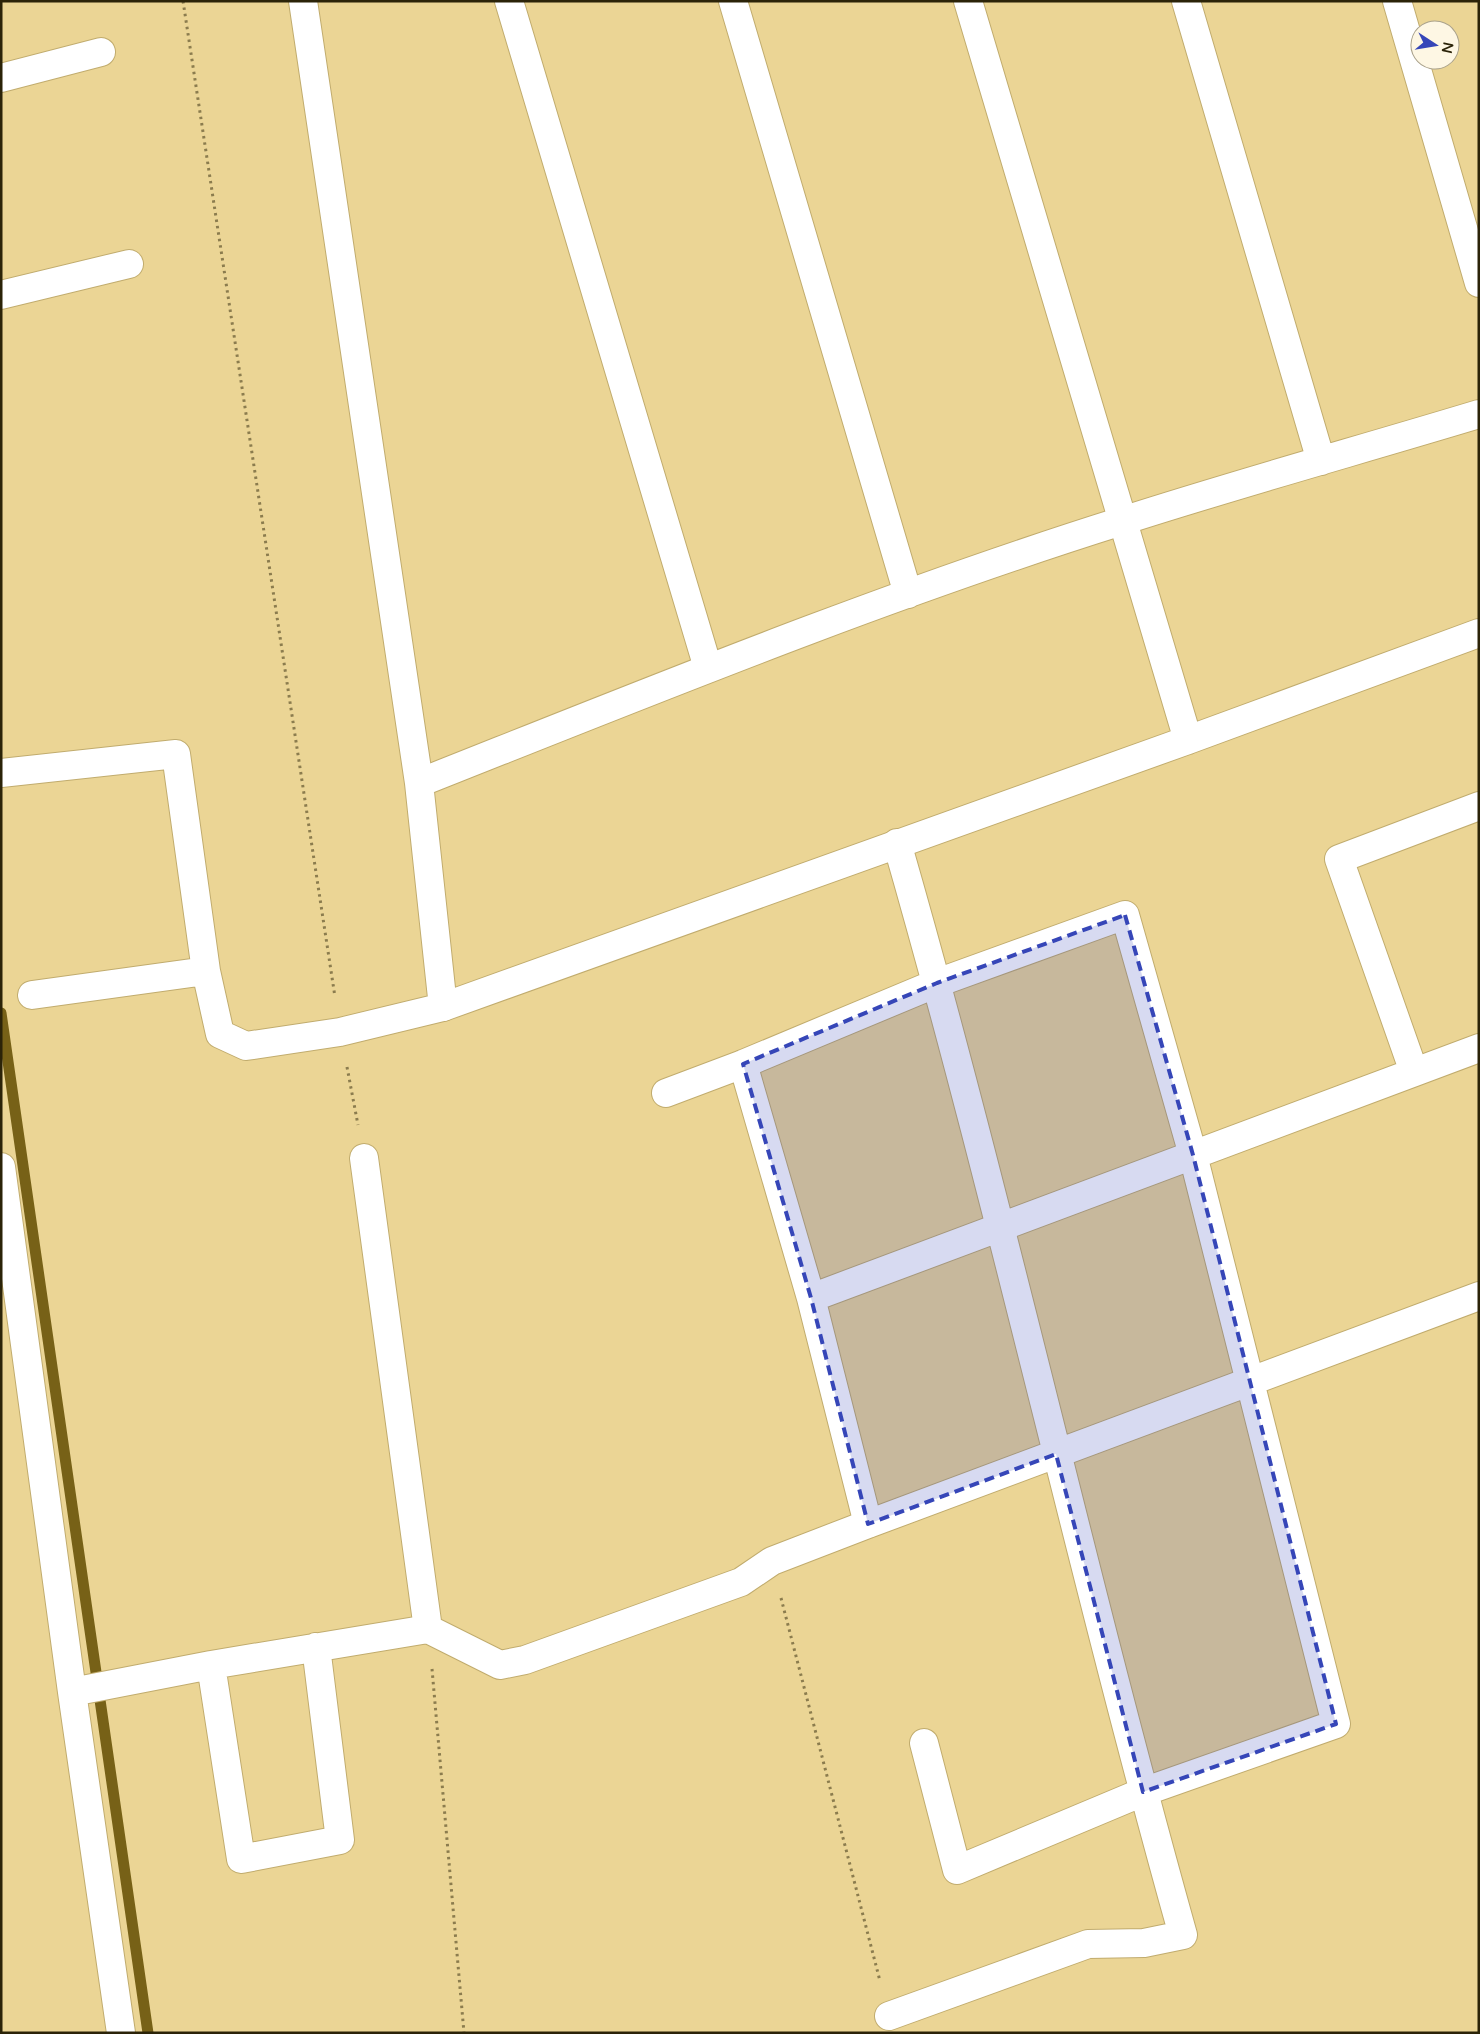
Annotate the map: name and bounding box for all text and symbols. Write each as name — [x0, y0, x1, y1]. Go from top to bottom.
north arrow — [1410, 20, 1460, 70]
text: N — [1438, 40, 1457, 55]

